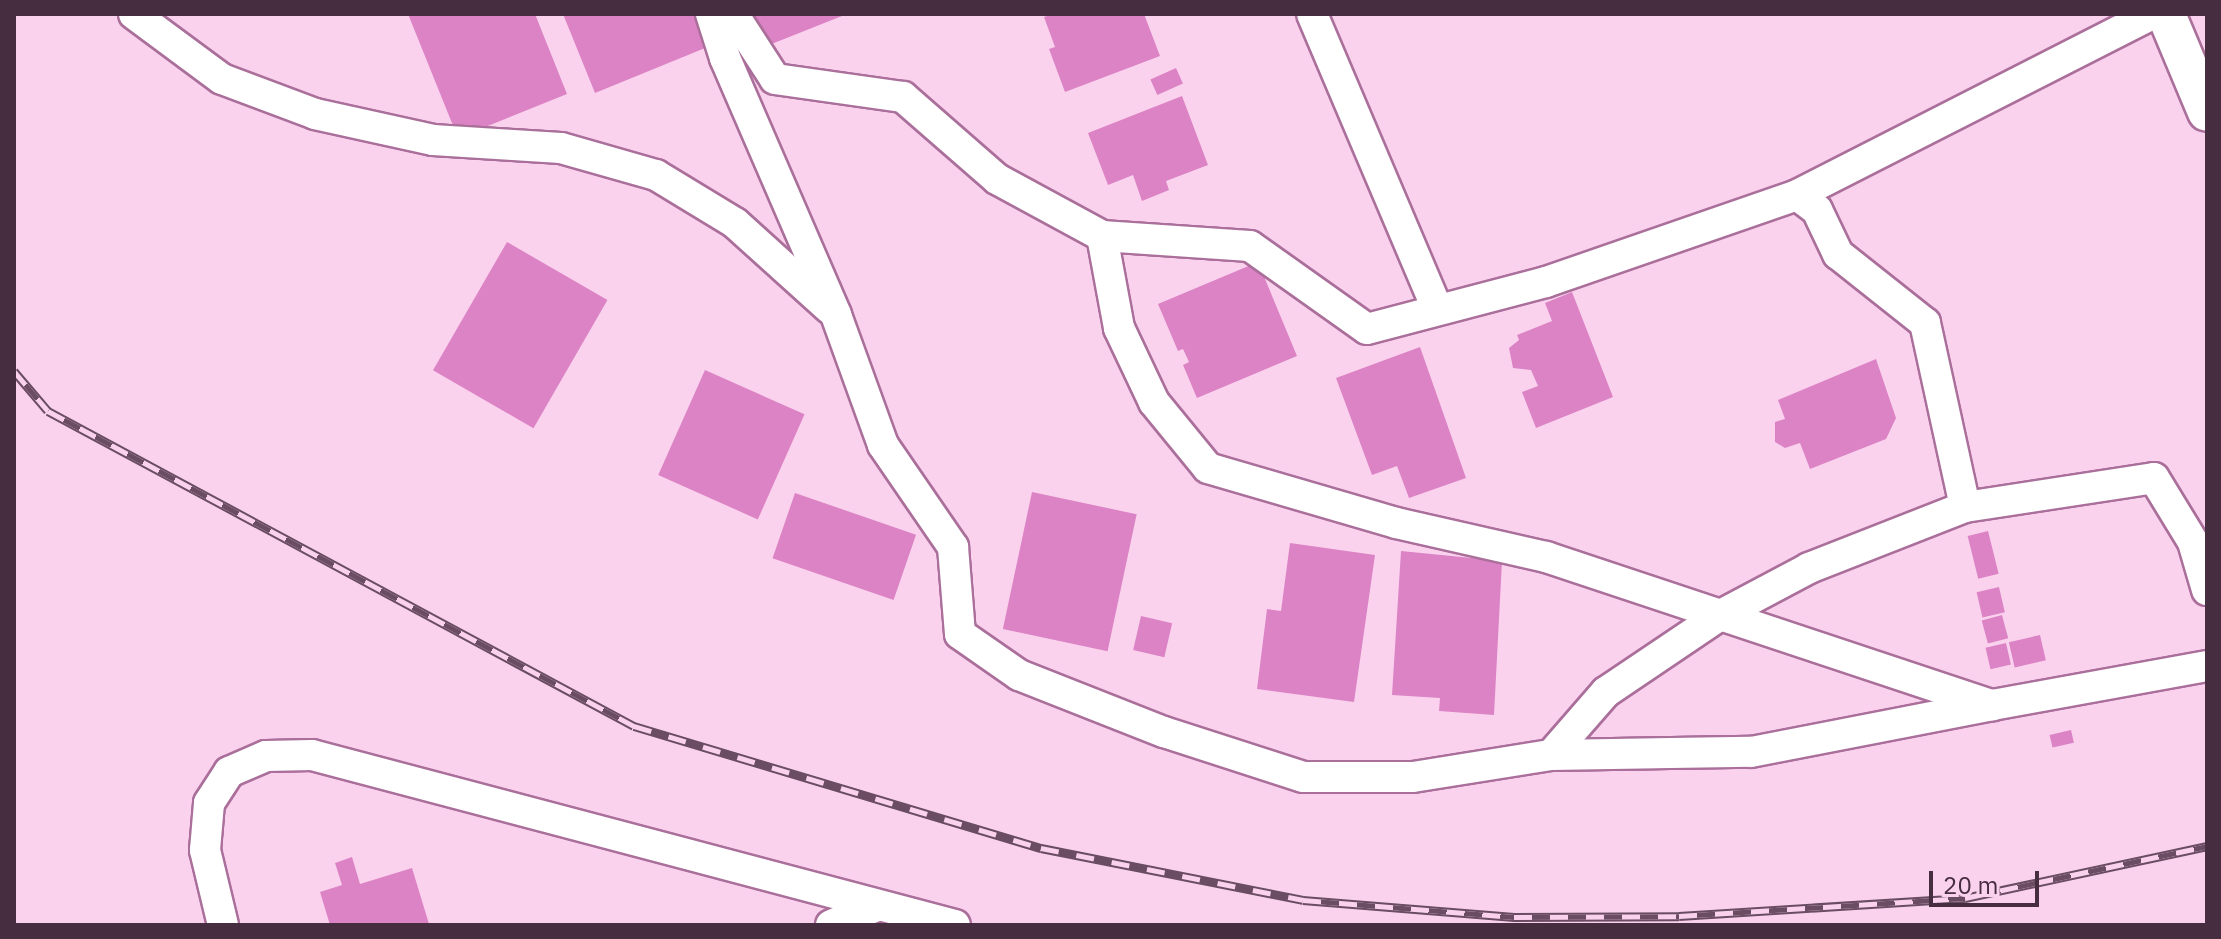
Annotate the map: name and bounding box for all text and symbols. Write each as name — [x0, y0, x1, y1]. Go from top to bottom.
scale bar — [1933, 855, 2043, 905]
text: 20 m — [1943, 869, 1998, 901]

